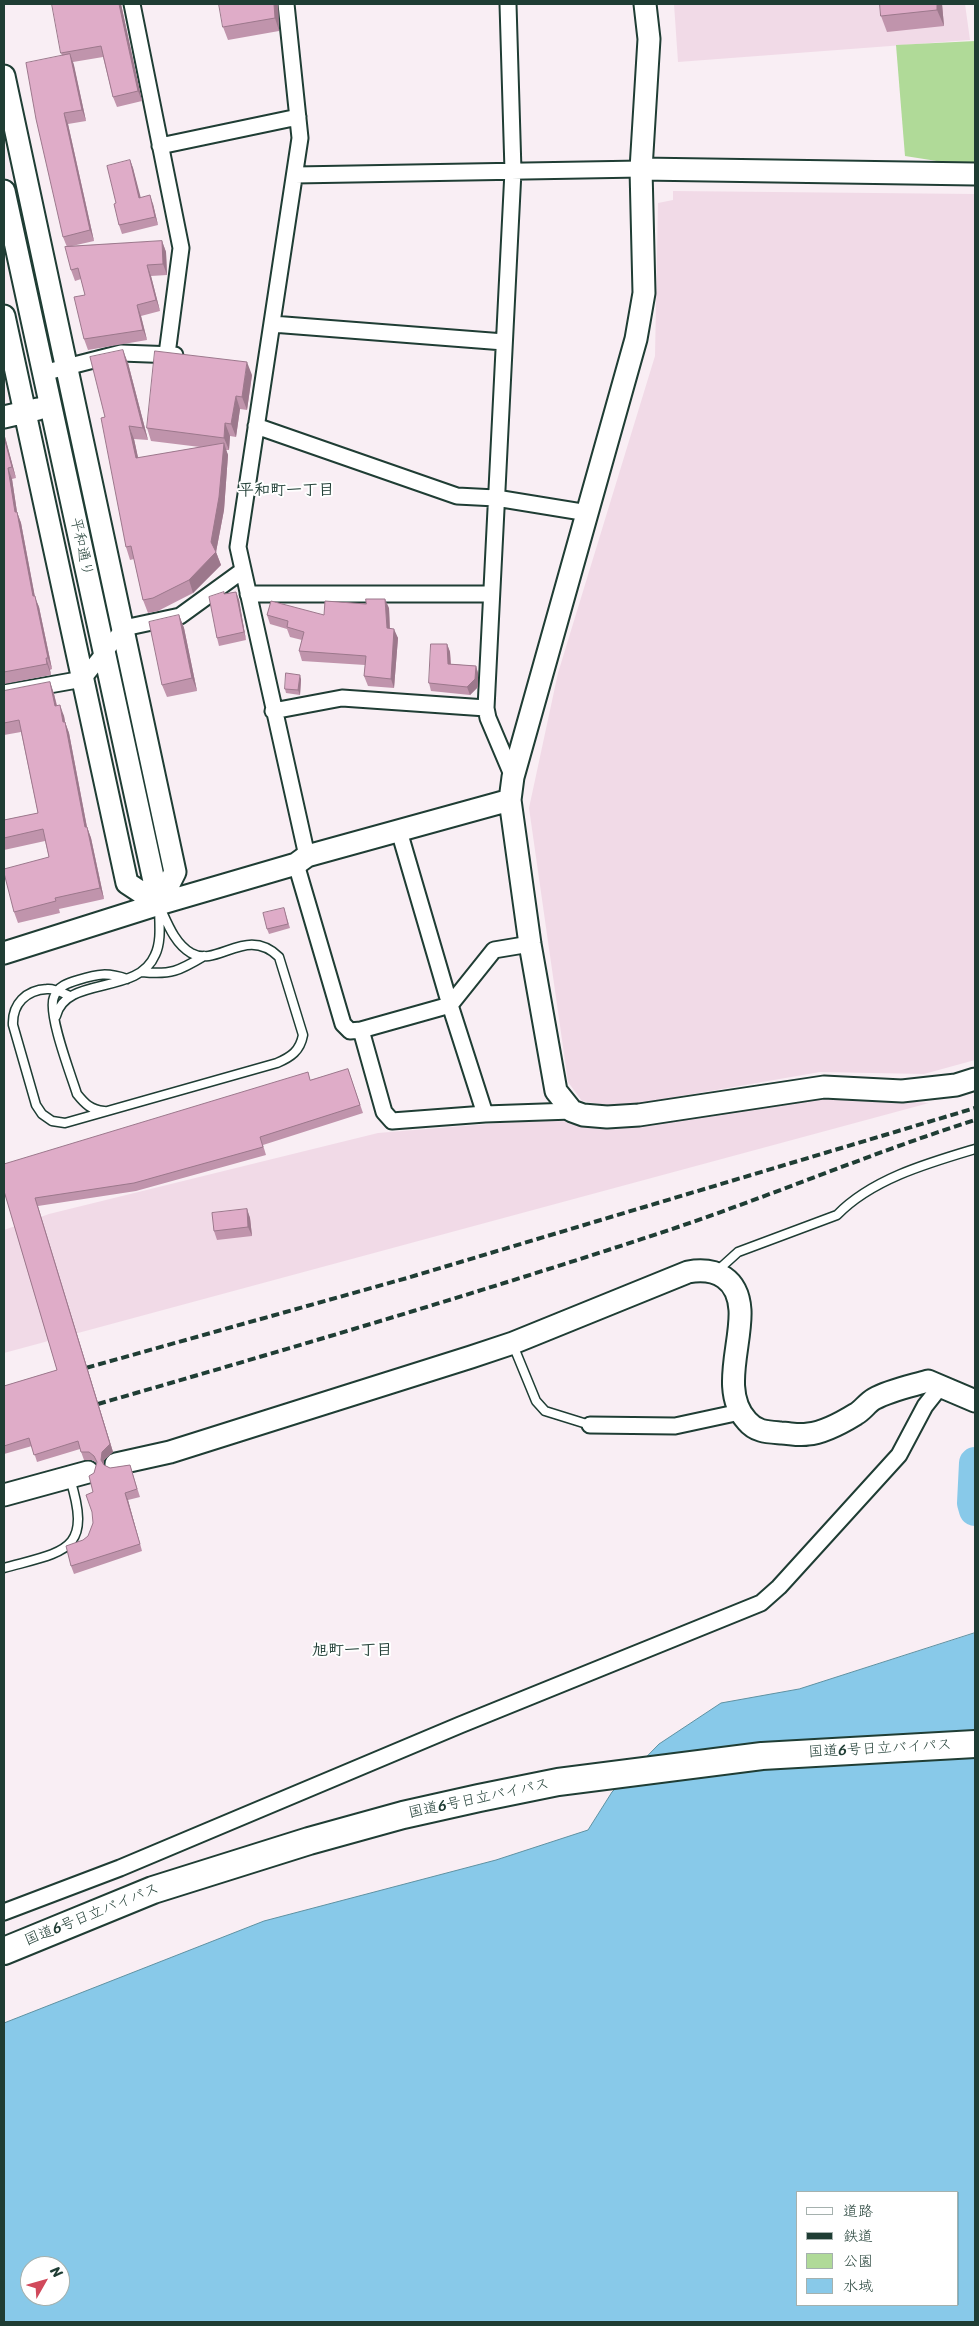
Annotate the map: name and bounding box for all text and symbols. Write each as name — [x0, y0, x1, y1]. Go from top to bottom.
district label: 平和町一丁目 — [238, 481, 334, 501]
street label: 平和通り — [66, 516, 96, 578]
district label: 旭町一丁目 — [312, 1641, 392, 1661]
street label: 国道6号日立バイパス — [808, 1736, 952, 1762]
street label: 国道6号日立バイパス — [407, 1775, 551, 1823]
street label: 国道6号日立バイパス — [22, 1880, 162, 1950]
legend — [796, 2191, 959, 2306]
text: 道路 — [843, 2198, 873, 2224]
text: 鉄道 — [843, 2223, 873, 2249]
text: 公園 — [843, 2248, 873, 2274]
north arrow — [20, 2256, 70, 2306]
text: N — [44, 2261, 69, 2284]
text: 水域 — [843, 2273, 873, 2299]

